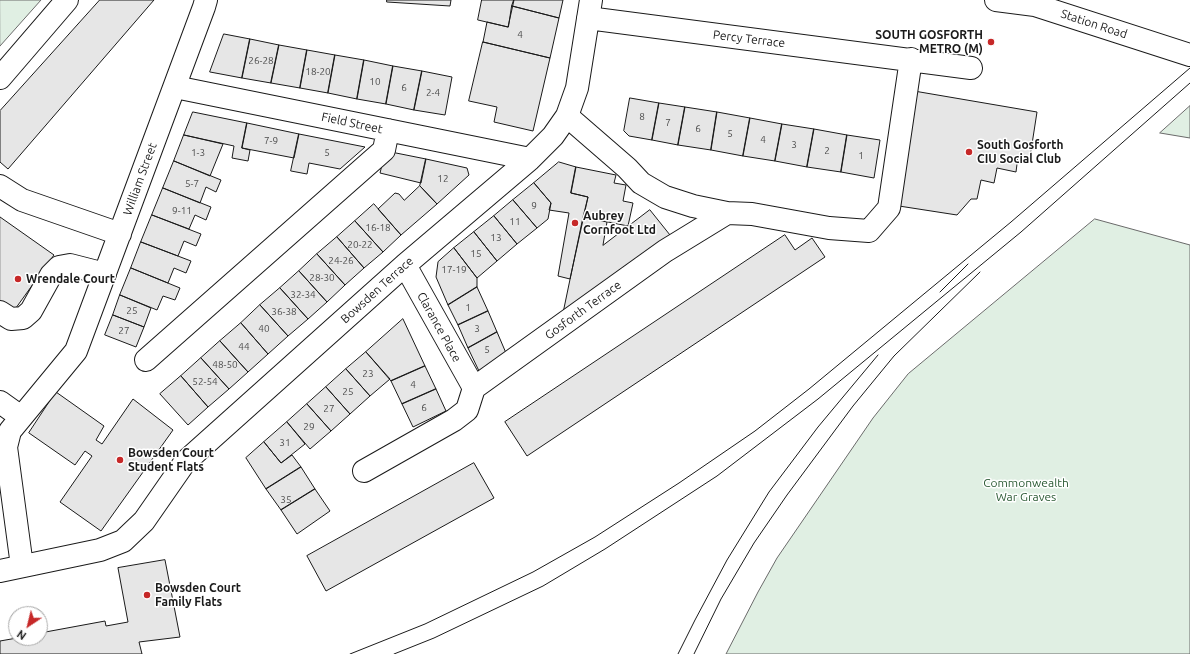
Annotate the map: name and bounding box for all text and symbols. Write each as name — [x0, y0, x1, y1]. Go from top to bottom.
street label: Station Road — [1059, 6, 1129, 42]
street label: Percy Terrace — [712, 27, 786, 51]
place label: SOUTH GOSFORTH METRO (M) — [875, 28, 983, 56]
house number: 4 — [517, 29, 523, 41]
marker: SOUTH GOSFORTH METRO (M) — [986, 37, 996, 47]
house number: 26-28 — [248, 55, 274, 67]
house number: 18-20 — [305, 66, 331, 78]
house number: 10 — [369, 76, 381, 88]
house number: 6 — [401, 82, 407, 94]
house number: 2-4 — [426, 87, 440, 99]
street label: Field Street — [320, 109, 384, 137]
house number: 8 — [639, 111, 645, 123]
house number: 7 — [665, 117, 671, 129]
house number: 6 — [695, 123, 701, 135]
house number: 5 — [727, 128, 733, 140]
house number: 4 — [760, 134, 766, 146]
house number: 7-9 — [264, 135, 278, 147]
place label: South Gosforth CIU Social Club — [977, 138, 1064, 166]
house number: 3 — [791, 139, 797, 151]
street label: William Street — [120, 141, 160, 217]
house number: 2 — [824, 145, 830, 157]
house number: 1-3 — [191, 147, 205, 159]
house number: 5 — [324, 147, 330, 159]
marker: South Gosforth CIU Social Club — [964, 147, 974, 157]
house number: 1 — [858, 150, 864, 162]
house number: 12 — [437, 173, 449, 185]
house number: 5-7 — [185, 178, 199, 190]
house number: 9 — [531, 200, 537, 212]
house number: 9-11 — [172, 205, 192, 217]
place label: Aubrey Cornfoot Ltd — [583, 209, 656, 237]
house number: 11 — [509, 216, 521, 228]
marker: Aubrey Cornfoot Ltd — [570, 218, 580, 228]
house number: 16-18 — [365, 222, 391, 234]
house number: 13 — [490, 232, 502, 244]
house number: 20-22 — [347, 239, 373, 251]
house number: 15 — [470, 248, 482, 260]
street label: Bowsden Terrace — [338, 254, 416, 326]
house number: 24-26 — [328, 255, 354, 267]
house number: 17-19 — [441, 264, 467, 276]
place label: Wrendale Court — [26, 272, 115, 286]
house number: 28-30 — [309, 272, 335, 284]
marker: Wrendale Court — [13, 274, 23, 284]
street label: Gosforth Terrace — [542, 277, 624, 343]
house number: 32-34 — [290, 289, 316, 301]
street label: Clarance Place — [414, 289, 464, 365]
house number: 1 — [465, 302, 471, 314]
house number: 25 — [126, 305, 138, 317]
house number: 36-38 — [271, 306, 297, 318]
house number: 40 — [258, 323, 270, 335]
house number: 3 — [474, 323, 480, 335]
house number: 27 — [118, 325, 130, 337]
house number: 44 — [238, 341, 250, 353]
house number: 5 — [484, 344, 490, 356]
house number: 48-50 — [212, 359, 238, 371]
house number: 23 — [362, 368, 374, 380]
house number: 52-54 — [192, 376, 218, 388]
house number: 4 — [410, 379, 416, 391]
house number: 25 — [342, 386, 354, 398]
house number: 6 — [421, 402, 427, 414]
house number: 27 — [323, 403, 335, 415]
house number: 29 — [303, 421, 315, 433]
house number: 31 — [279, 437, 291, 449]
place label: Bowsden Court Student Flats — [128, 446, 214, 474]
marker: Bowsden Court Student Flats — [115, 455, 125, 465]
park label: Commonwealth War Graves — [983, 476, 1069, 504]
house number: 35 — [280, 494, 292, 506]
place label: Bowsden Court Family Flats — [155, 581, 241, 609]
marker: Bowsden Court Family Flats — [142, 590, 152, 600]
north arrow — [8, 606, 48, 646]
text: N — [15, 628, 28, 642]

